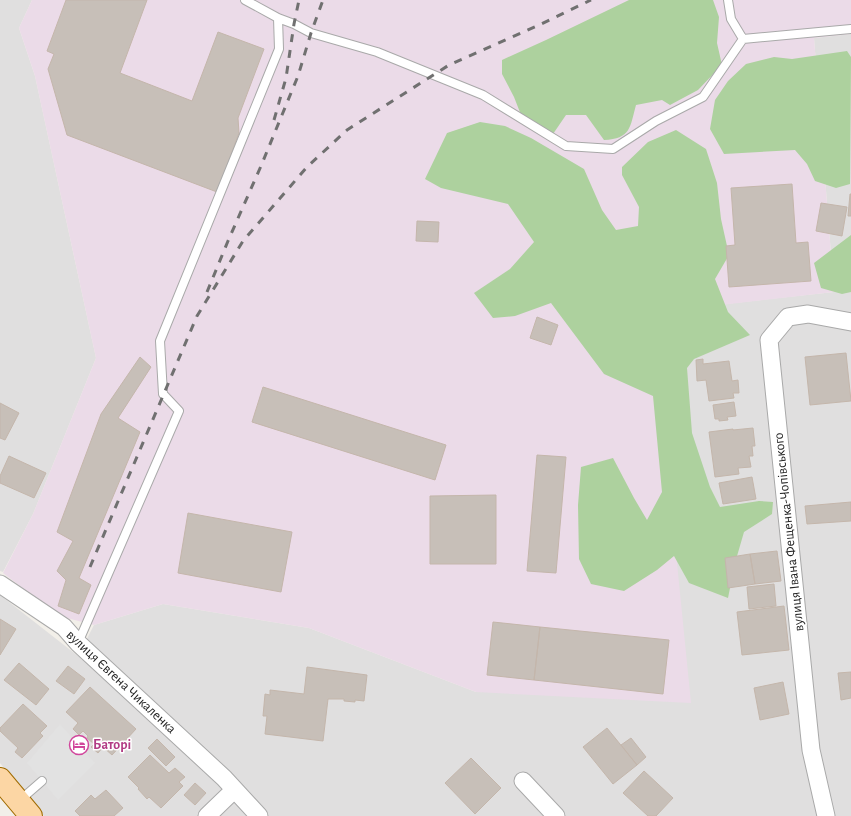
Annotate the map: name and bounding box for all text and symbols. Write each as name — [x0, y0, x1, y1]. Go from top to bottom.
street label: вулиця Івана Фещенка-Чопівського — [772, 432, 806, 632]
street label: вулиця Євгена Чикаленка — [63, 628, 179, 737]
hotel icon: Баторі — [68, 734, 90, 756]
place label: Баторі — [93, 738, 131, 752]

